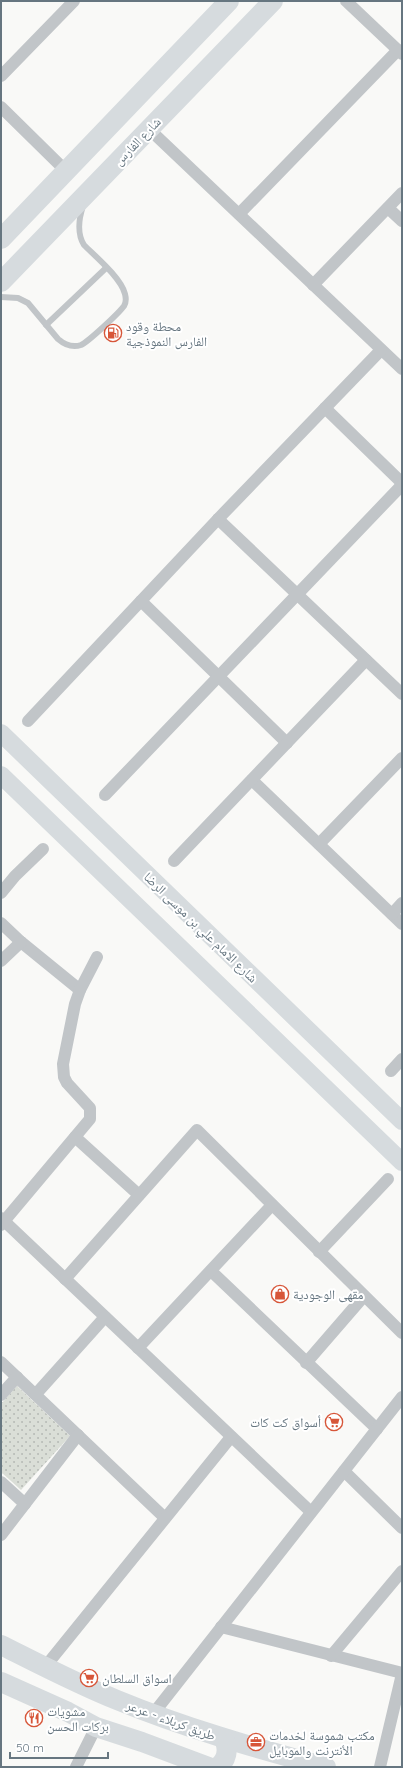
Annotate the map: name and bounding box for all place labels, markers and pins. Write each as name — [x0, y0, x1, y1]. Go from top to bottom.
place label: محطة وقود الفارس النموذجية — [126, 318, 207, 350]
fuel station icon: محطة وقود الفارس النموذجية — [103, 323, 123, 343]
shop icon: مقهى الوجودية — [270, 1284, 290, 1304]
place label: مقهى الوجودية — [293, 1286, 363, 1303]
supermarket icon: أسواق كت كات — [324, 1412, 344, 1432]
place label: أسواق كت كات — [250, 1414, 321, 1431]
supermarket icon: اسواق السلطان — [79, 1668, 99, 1688]
place label: اسواق السلطان — [102, 1670, 172, 1687]
place label: مشويات بركات الحسن — [47, 1703, 109, 1735]
restaurant icon: مشويات بركات الحسن — [24, 1708, 44, 1728]
place label: مكتب شموسة لخدمات الأنترنت والموبايل — [269, 1727, 375, 1759]
office icon: مكتب شموسة لخدمات الأنترنت والموبايل — [246, 1732, 266, 1752]

